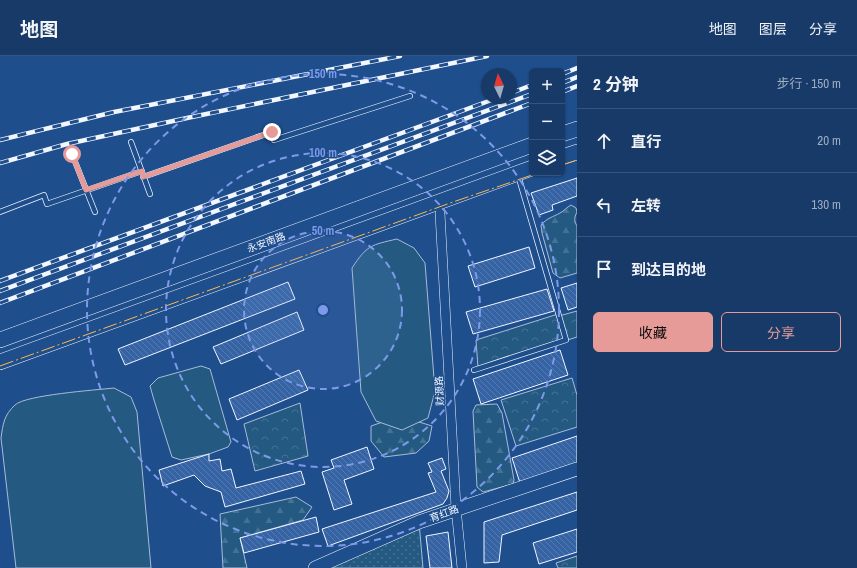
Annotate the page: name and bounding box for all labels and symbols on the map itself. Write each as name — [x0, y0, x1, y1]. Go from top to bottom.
text: 150 m — [309, 66, 337, 82]
north arrow — [481, 68, 517, 104]
route end — [263, 123, 281, 141]
route start — [63, 145, 81, 163]
text: 100 m — [309, 145, 337, 161]
text: 50 m — [312, 223, 334, 239]
street label: 永安南路 — [245, 230, 287, 255]
centre of rings — [316, 303, 330, 317]
street label: 财源路 — [432, 376, 447, 406]
street label: 育红路 — [428, 502, 460, 525]

